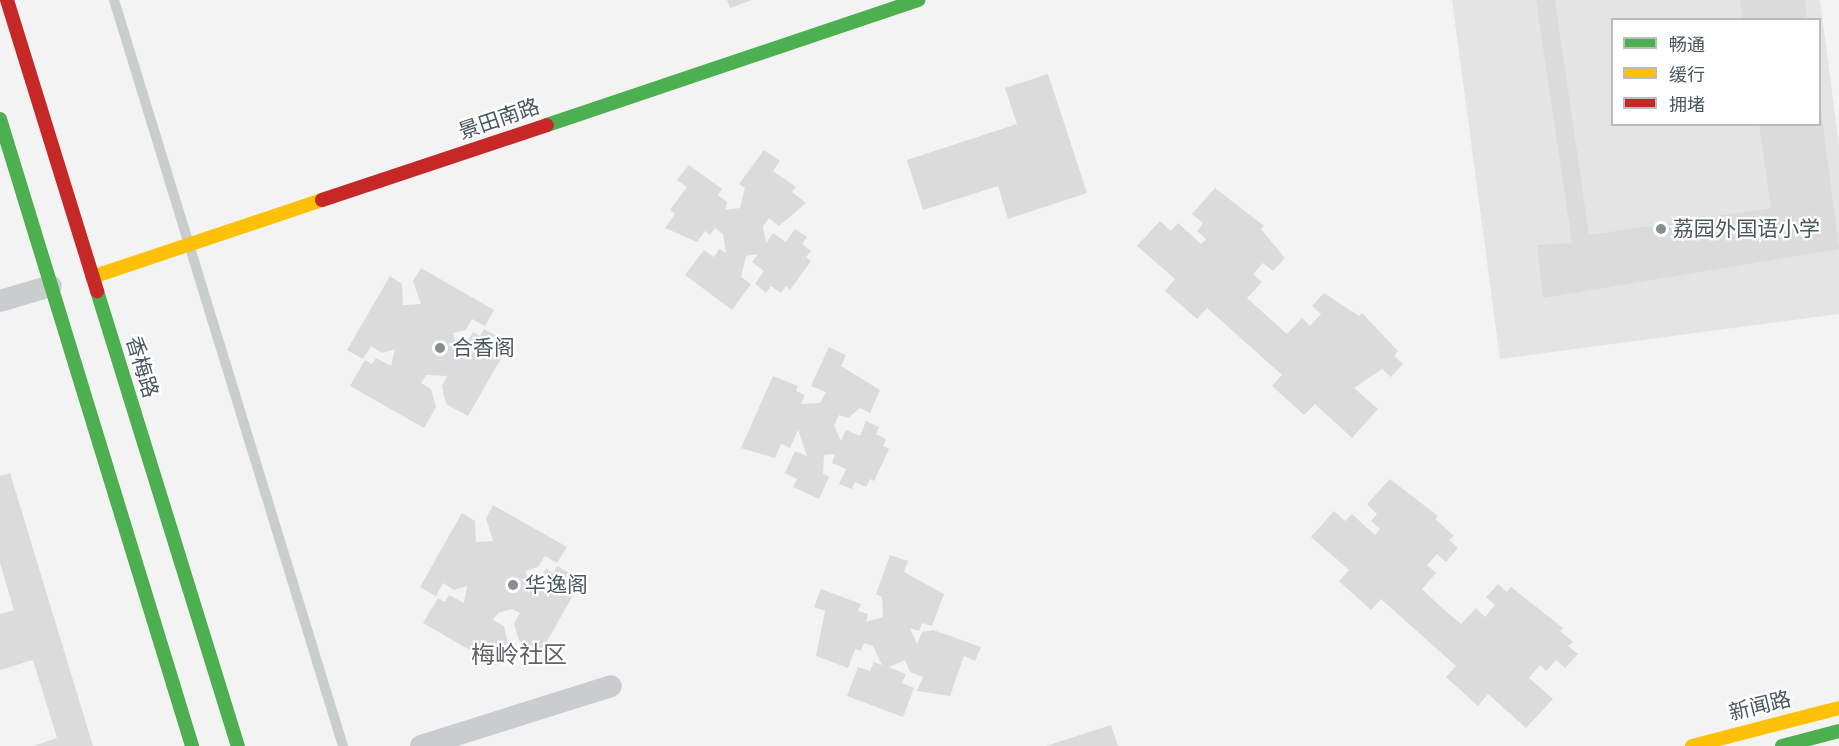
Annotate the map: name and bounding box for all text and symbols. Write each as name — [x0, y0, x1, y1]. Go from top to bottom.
legend — [1611, 18, 1821, 126]
text: 畅通 — [1669, 33, 1705, 56]
text: 缓行 — [1669, 63, 1705, 86]
street label: 景田南路 — [455, 93, 543, 145]
text: 拥堵 — [1669, 93, 1705, 116]
place label: 荔园外国语小学 — [1673, 216, 1820, 242]
marker: 荔园外国语小学 — [1654, 222, 1668, 236]
street label: 香梅路 — [121, 333, 163, 401]
place label: 合香阁 — [452, 335, 515, 361]
marker: 合香阁 — [433, 341, 447, 355]
place label: 华逸阁 — [525, 572, 588, 598]
marker: 华逸阁 — [506, 578, 520, 592]
district label: 梅岭社区 — [471, 641, 567, 669]
street label: 新闻路 — [1726, 686, 1794, 726]

